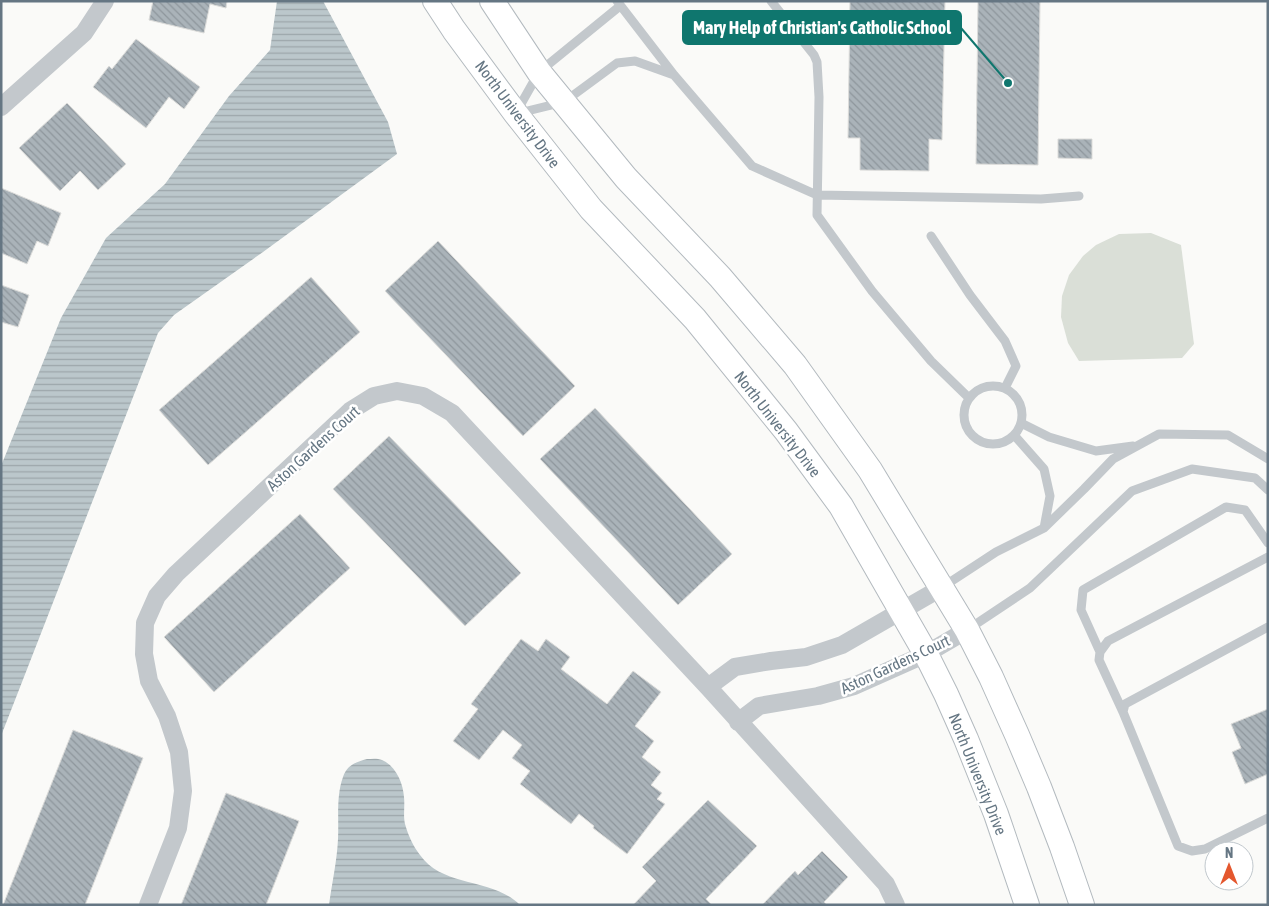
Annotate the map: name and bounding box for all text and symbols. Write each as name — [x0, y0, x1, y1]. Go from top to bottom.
callout: Mary Help of Christian's Catholic School — [683, 11, 961, 44]
text: Mary Help of Christian's Catholic School — [693, 17, 951, 38]
street label: North University Drive — [471, 57, 564, 172]
street label: North University Drive — [730, 368, 825, 481]
street label: Aston Gardens Court — [263, 402, 363, 494]
street label: Aston Gardens Court — [838, 631, 953, 697]
street label: North University Drive — [945, 711, 1011, 838]
north arrow — [1204, 841, 1254, 891]
text: N — [1225, 845, 1233, 861]

